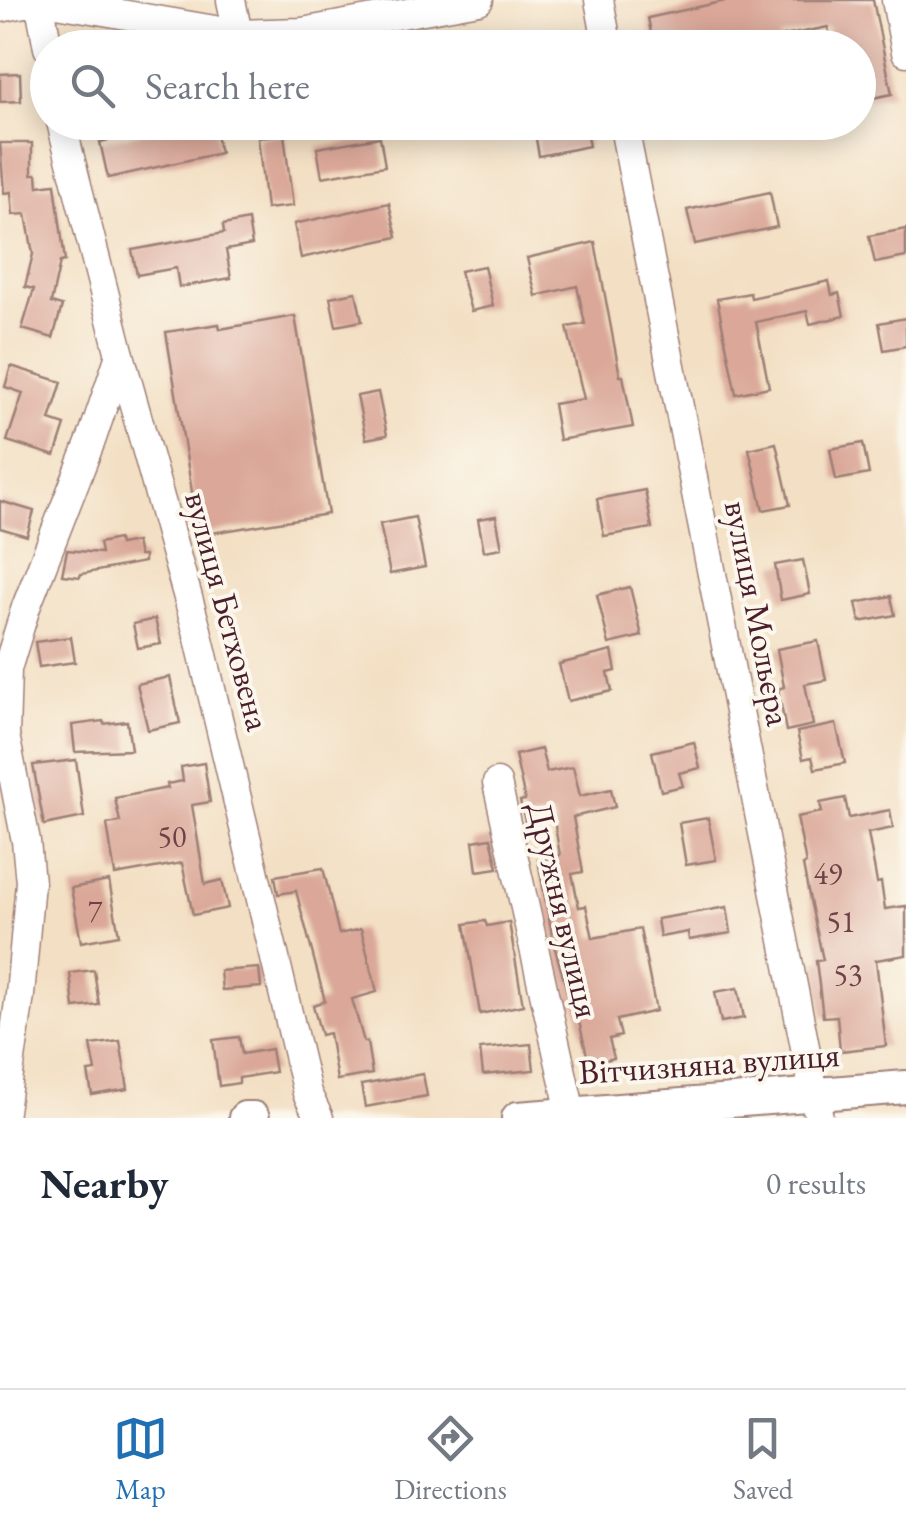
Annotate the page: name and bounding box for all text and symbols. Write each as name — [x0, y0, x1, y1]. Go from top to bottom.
search box — [30, 30, 876, 140]
icon: search — [65, 58, 120, 113]
text: Search here — [145, 61, 310, 110]
street label: вулиця Бетховена — [174, 486, 282, 736]
street label: вулиця Мольєра — [714, 497, 802, 729]
street label: Дружня вулиця — [517, 797, 611, 1023]
house number: 50 — [158, 817, 186, 856]
house number: 49 — [814, 854, 842, 893]
house number: 7 — [88, 891, 103, 930]
house number: 51 — [827, 902, 855, 941]
house number: 53 — [834, 955, 862, 994]
street label: Вітчизняна вулиця — [577, 1031, 841, 1095]
text: Nearby — [40, 1156, 169, 1211]
text: 0 results — [766, 1162, 866, 1204]
tab: Map — [113, 1411, 168, 1507]
tab: Directions — [394, 1411, 507, 1507]
tab: Saved — [733, 1411, 793, 1507]

